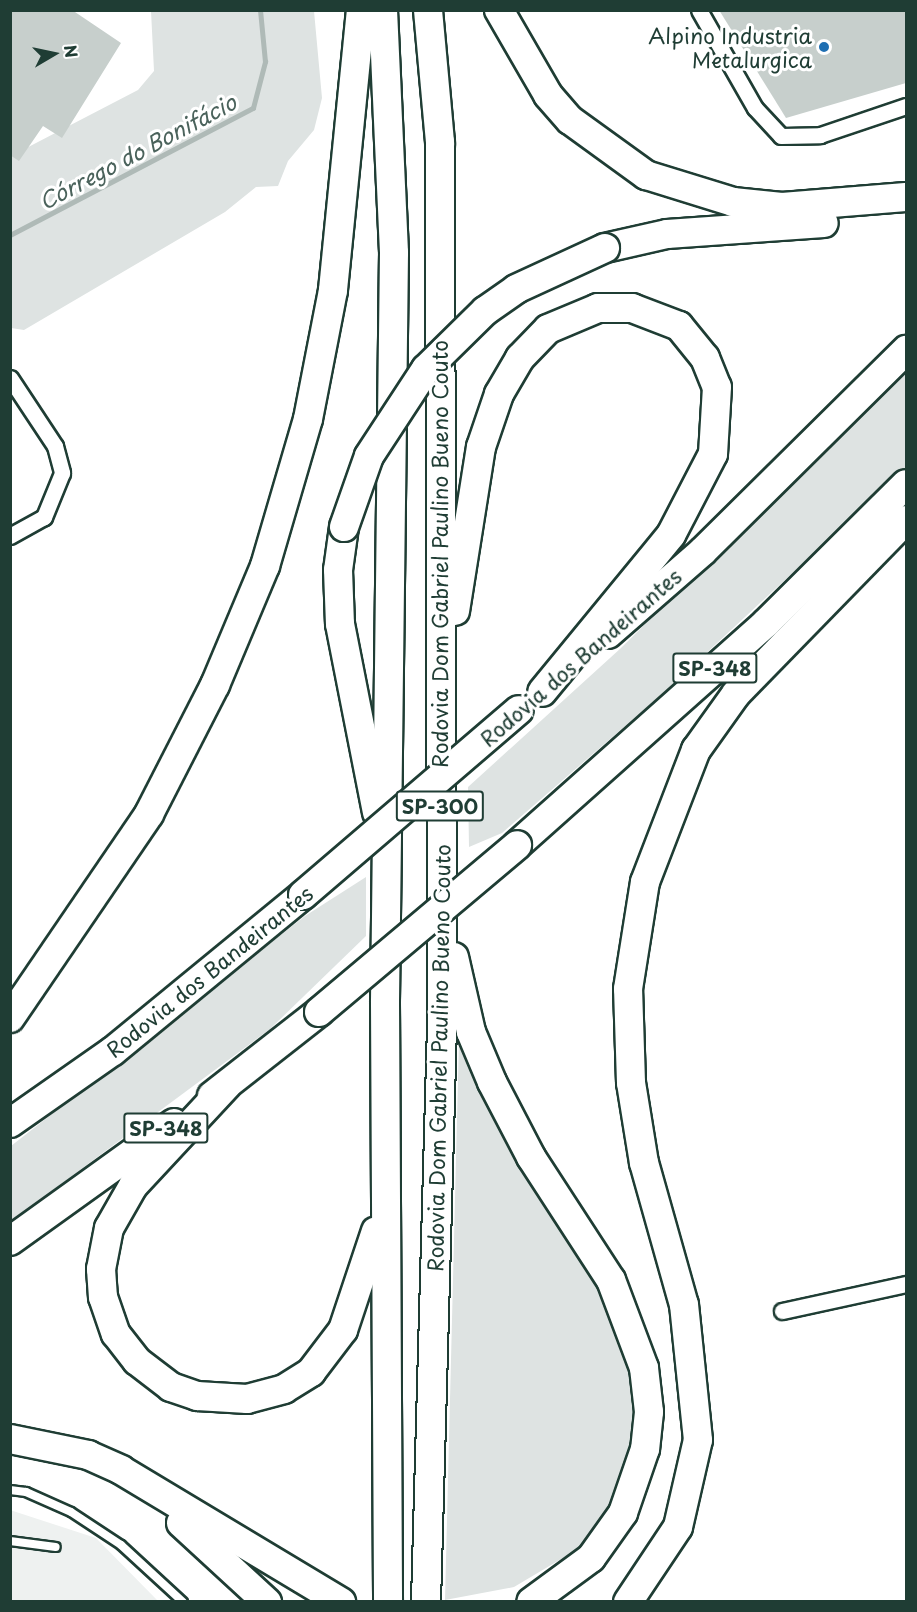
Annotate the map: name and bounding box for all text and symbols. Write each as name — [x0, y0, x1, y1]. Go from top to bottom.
place label: Alpino Industria Metalurgica — [650, 22, 812, 72]
north arrow — [24, 24, 84, 84]
marker: Alpino Industria Metalurgica — [817, 40, 831, 54]
text: N — [59, 43, 85, 59]
water label: Córrego do Bonifácio — [33, 87, 241, 215]
street label: Rodovia Dom Gabriel Paulino Bueno Couto — [426, 339, 452, 769]
street label: Rodovia dos Bandeirantes — [474, 563, 686, 751]
road number: SP-348 — [672, 651, 758, 685]
road number: SP-300 — [395, 789, 485, 823]
street label: Rodovia Dom Gabriel Paulino Bueno Couto — [422, 843, 454, 1273]
street label: Rodovia dos Bandeirantes — [101, 880, 317, 1062]
road number: SP-348 — [122, 1111, 210, 1145]

